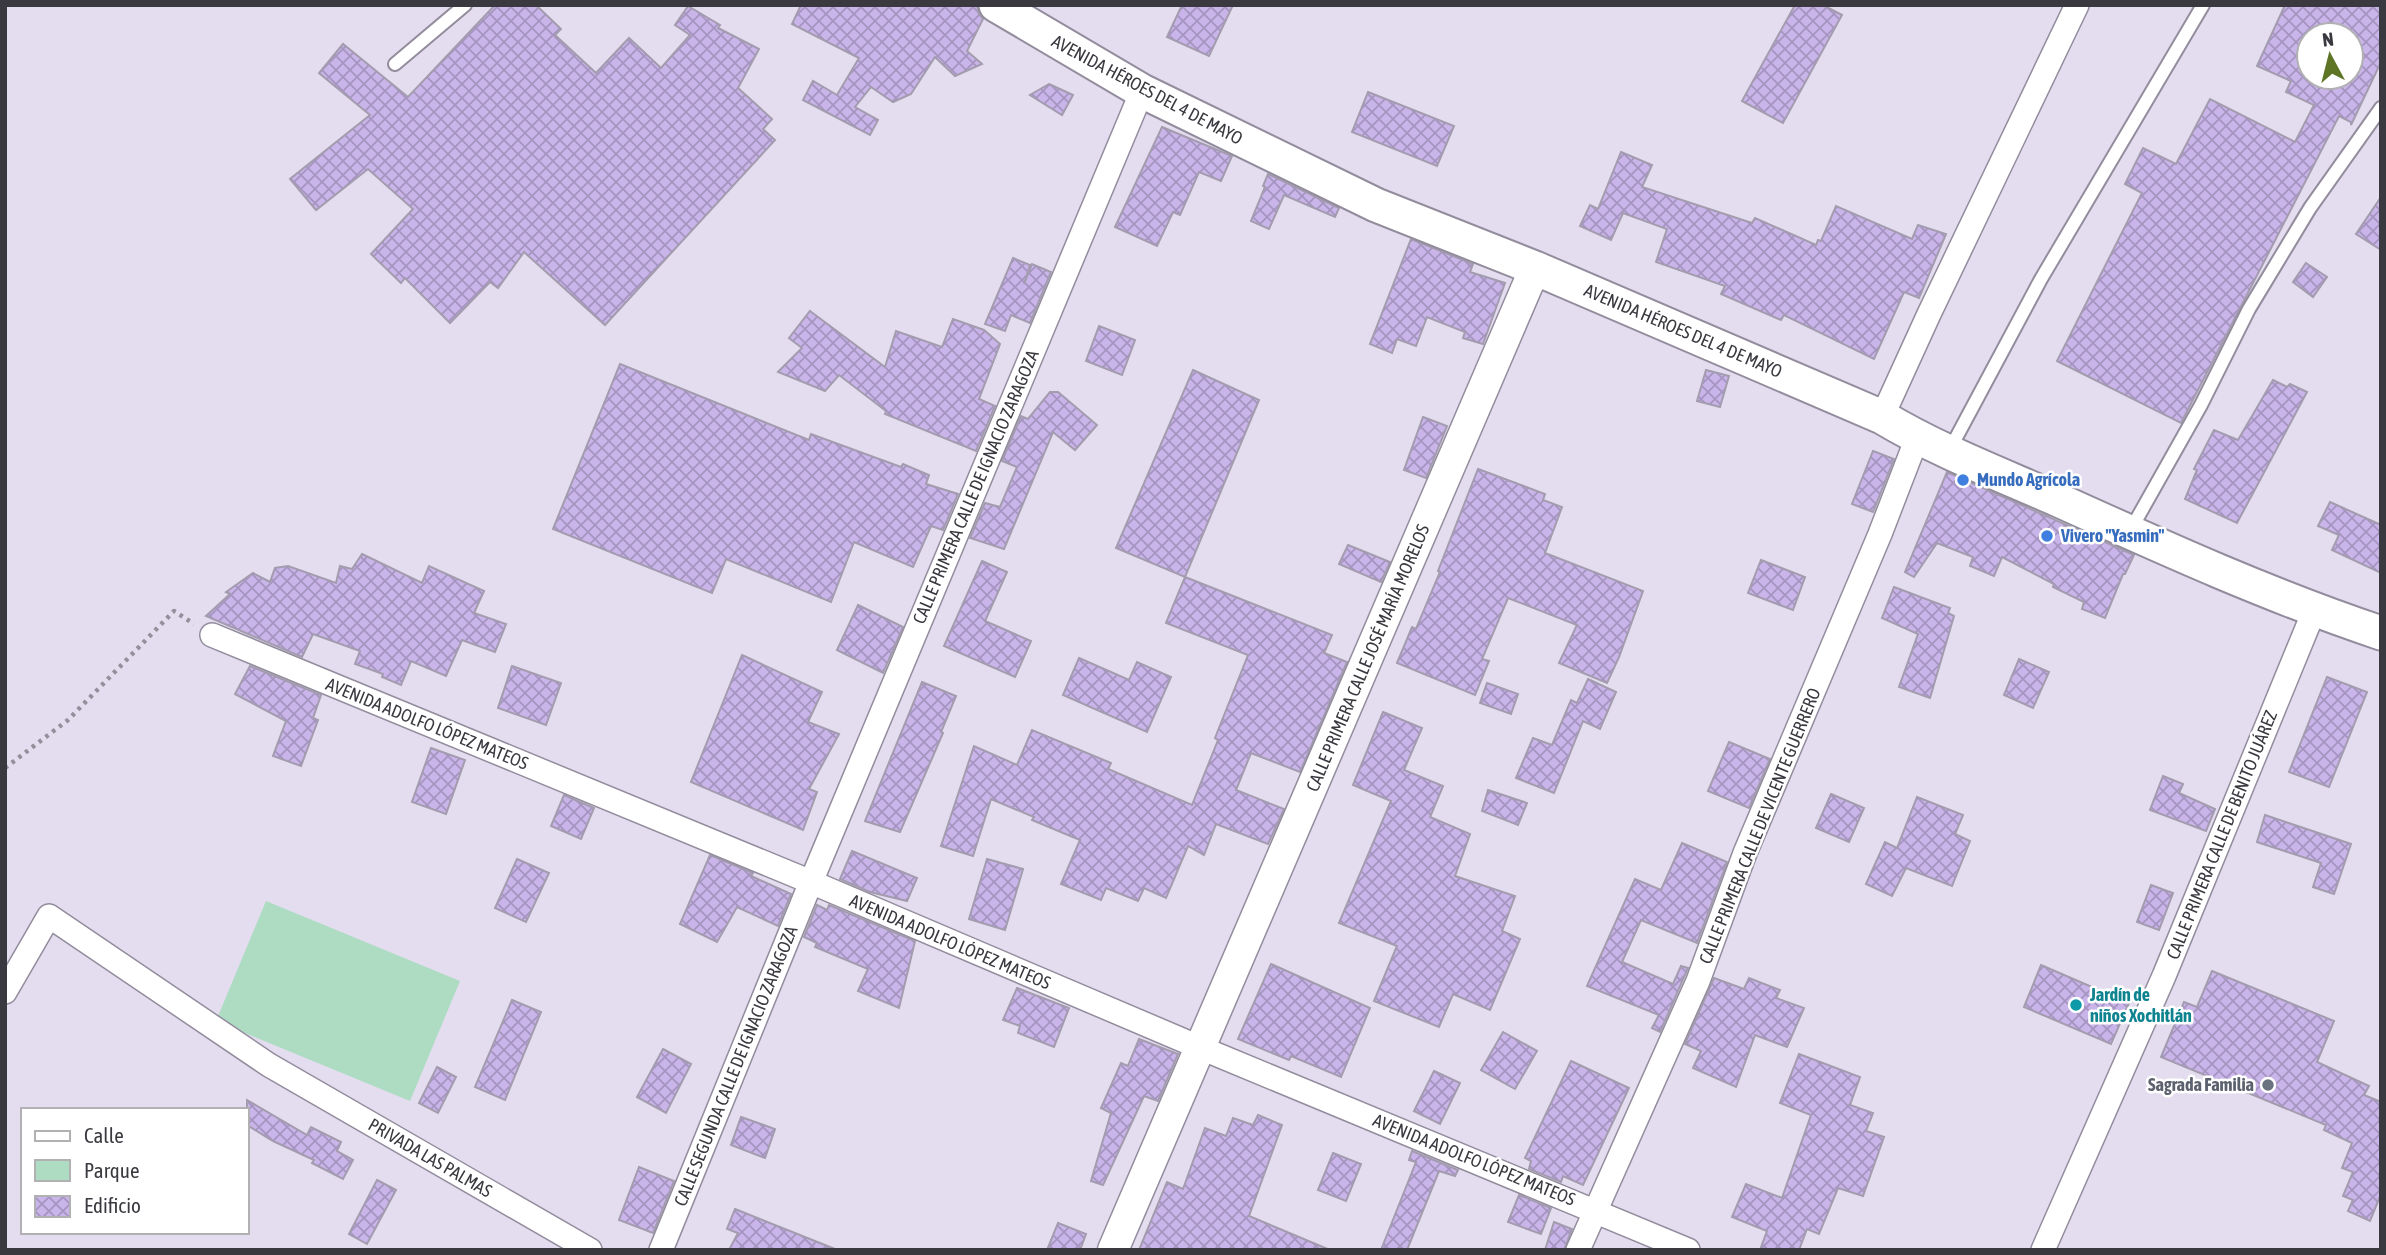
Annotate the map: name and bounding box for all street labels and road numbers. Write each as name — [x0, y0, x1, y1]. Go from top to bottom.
street label: AVENIDA HÉROES DEL 4 DE MAYO — [1048, 30, 1246, 149]
street label: AVENIDA HÉROES DEL 4 DE MAYO — [1581, 279, 1785, 382]
street label: CALLE PRIMERA CALLE DE IGNACIO ZARAGOZA — [908, 347, 1043, 627]
street label: CALLE PRIMERA CALLE JOSÉ MARÍA MORELOS — [1302, 521, 1434, 794]
street label: AVENIDA ADOLFO LÓPEZ MATEOS — [323, 673, 532, 774]
street label: CALLE PRIMERA CALLE DE VICENTE GUERRERO — [1694, 685, 1825, 967]
street label: CALLE PRIMERA CALLE DE BENITO JUÁREZ — [2162, 707, 2281, 962]
street label: AVENIDA ADOLFO LÓPEZ MATEOS — [847, 890, 1054, 994]
street label: CALLE SEGUNDA CALLE DE IGNACIO ZARAGOZA — [670, 923, 802, 1209]
street label: AVENIDA ADOLFO LÓPEZ MATEOS — [1370, 1109, 1579, 1210]
street label: PRIVADA LAS PALMAS — [365, 1114, 496, 1202]

